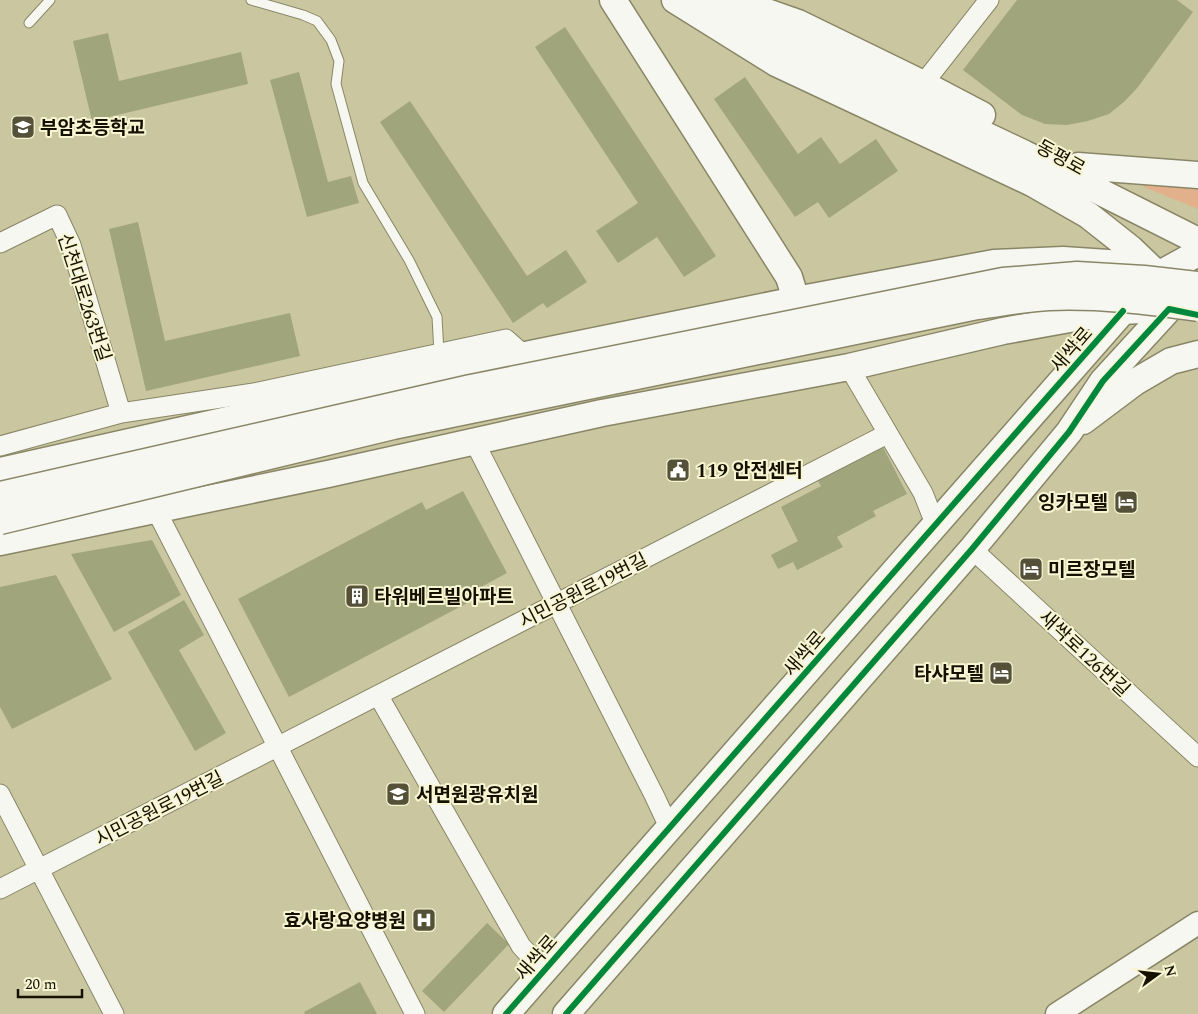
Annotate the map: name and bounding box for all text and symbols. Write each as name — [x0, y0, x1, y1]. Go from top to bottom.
school or university icon: 부암초등학교 — [10, 114, 36, 140]
place label: 부암초등학교 — [40, 114, 145, 143]
street label: 동평로 — [1030, 133, 1090, 184]
street label: 신천대로263번길 — [49, 230, 118, 365]
street label: 새싹로 — [1044, 321, 1100, 379]
public building icon: 119 안전센터 — [665, 457, 691, 483]
place label: 119 안전센터 — [696, 457, 803, 486]
place label: 잉카모텔 — [1038, 489, 1108, 518]
hotel icon: 잉카모텔 — [1113, 489, 1139, 515]
street label: 시민공원로19번길 — [514, 546, 653, 636]
hotel icon: 미르장모텔 — [1018, 556, 1044, 582]
place label: 미르장모텔 — [1048, 556, 1135, 585]
building icon: 타워베르빌아파트 — [344, 583, 370, 609]
place label: 타워베르빌아파트 — [374, 583, 514, 612]
street label: 새싹로126번길 — [1032, 604, 1136, 704]
street label: 새싹로 — [777, 625, 833, 683]
place label: 타샤모텔 — [914, 660, 984, 689]
hotel icon: 타샤모텔 — [988, 660, 1014, 686]
street label: 시민공원로19번길 — [90, 764, 229, 854]
school or university icon: 서면원광유치원 — [385, 781, 411, 807]
place label: 서면원광유치원 — [416, 781, 538, 810]
place label: 효사랑요양병원 — [284, 907, 406, 936]
hospital icon: 효사랑요양병원 — [411, 907, 437, 933]
street label: 새싹로 — [509, 929, 565, 987]
north arrow — [1133, 949, 1183, 999]
text: N — [1158, 963, 1182, 979]
scale bar — [18, 966, 81, 998]
text: 20 m — [25, 973, 57, 996]

